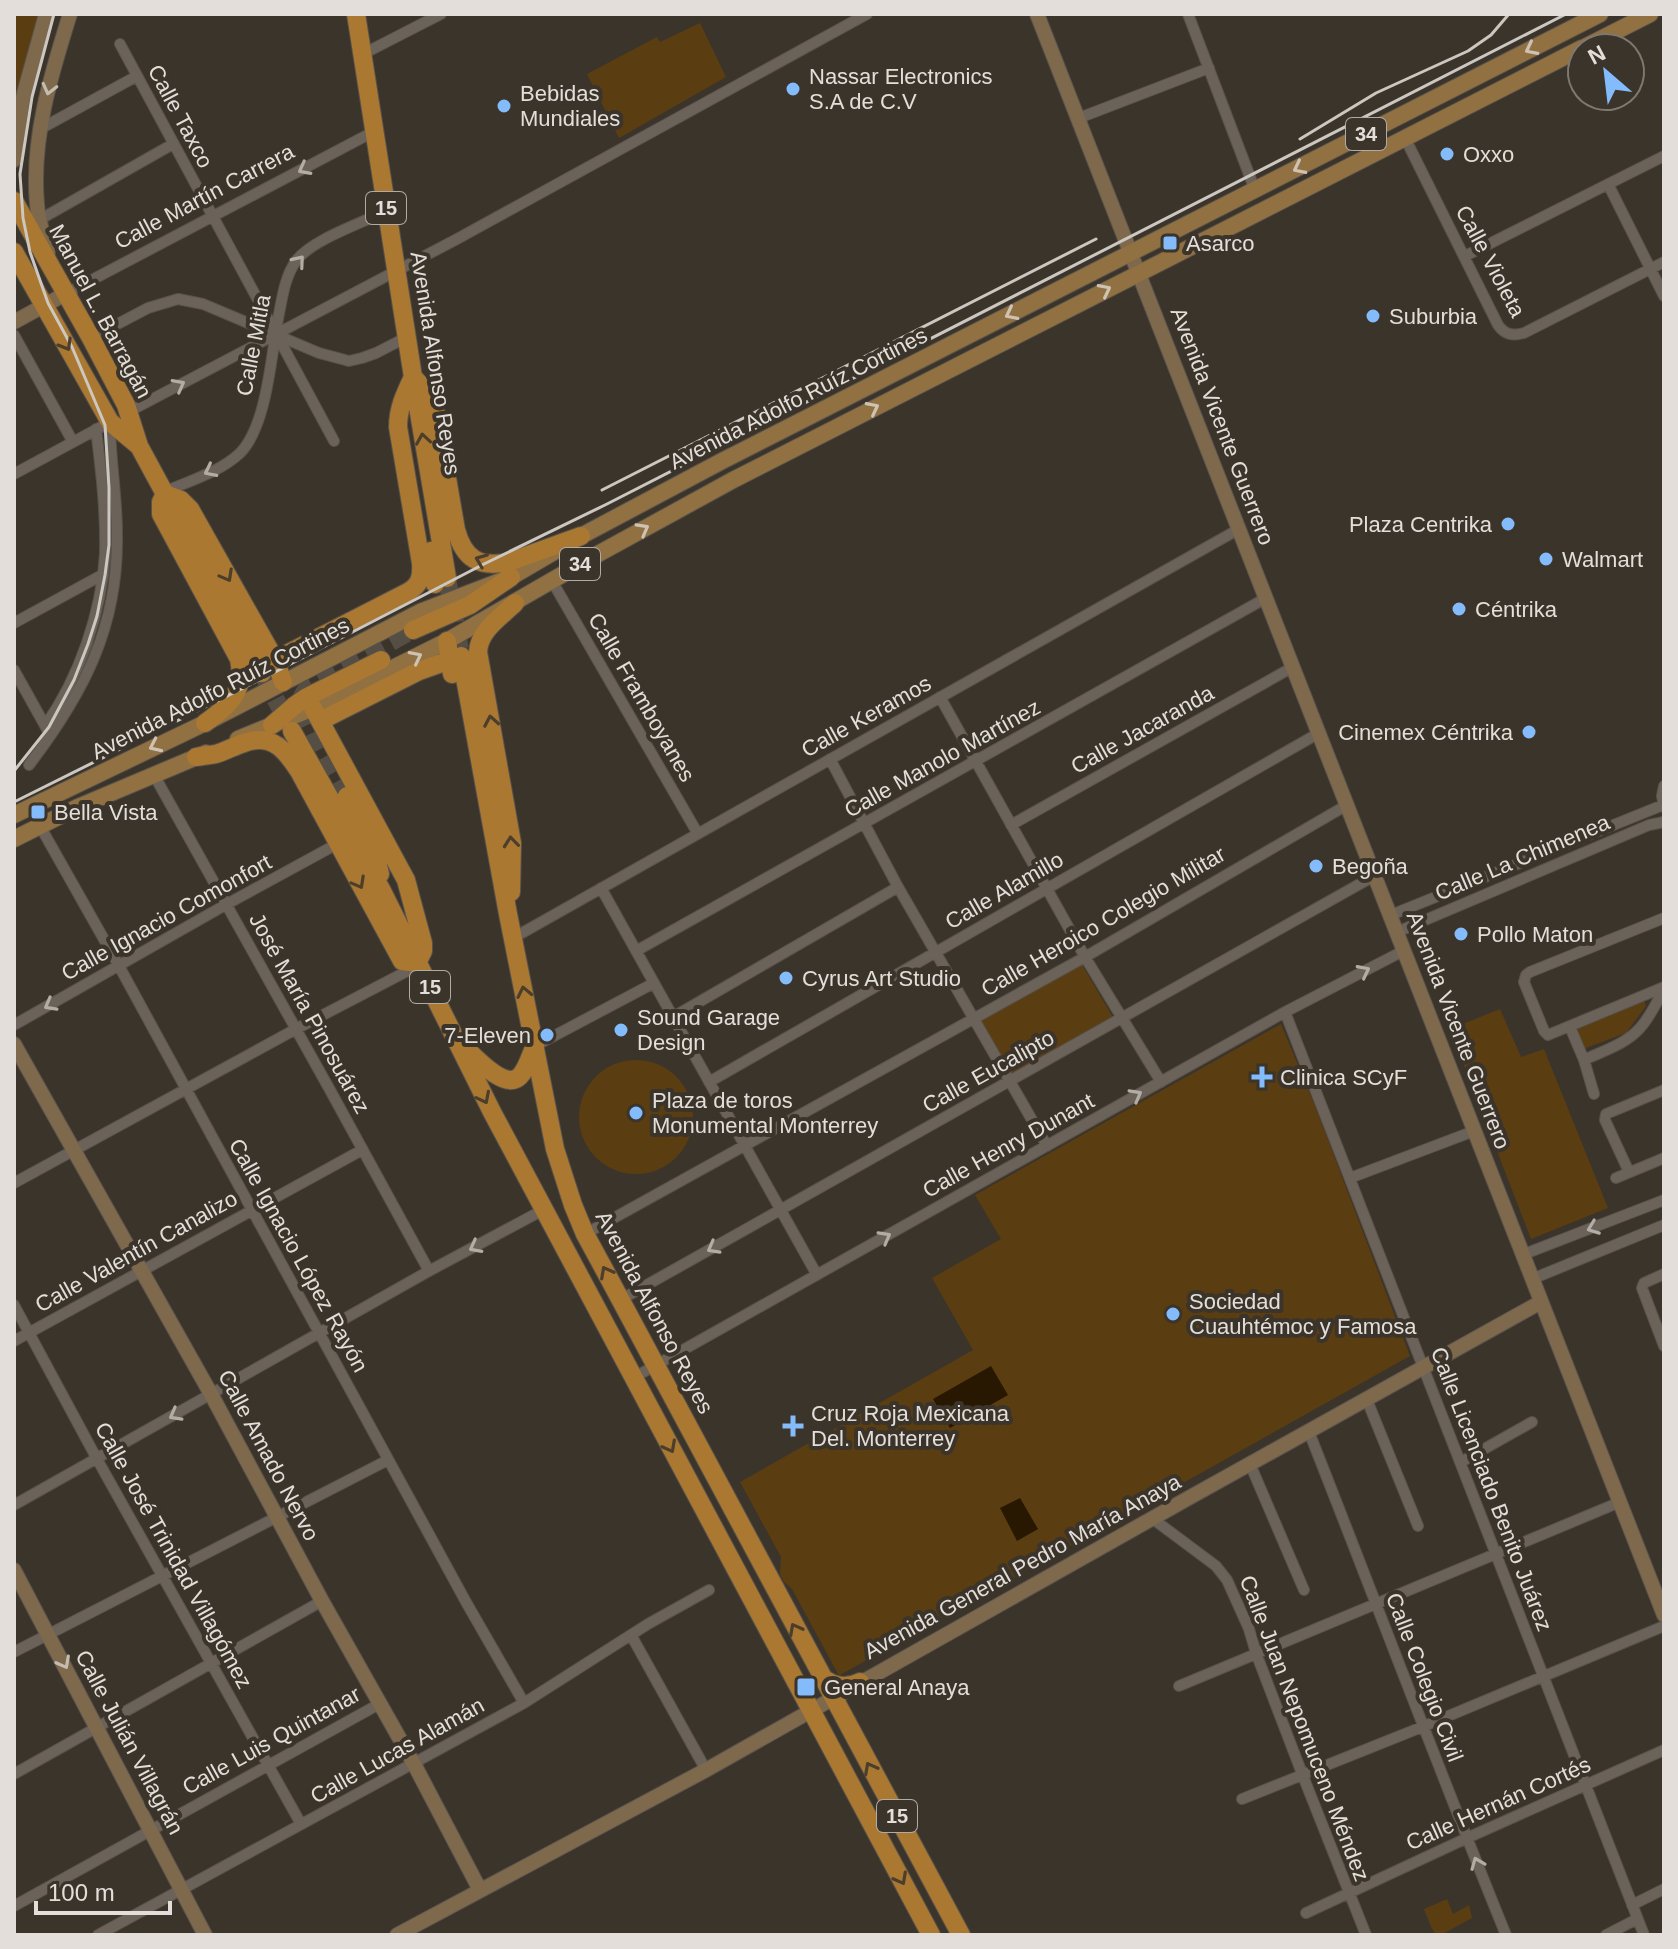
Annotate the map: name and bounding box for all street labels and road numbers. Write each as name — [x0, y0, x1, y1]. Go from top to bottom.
street label: Calle Taxco — [143, 60, 218, 172]
road number: 34 — [1346, 118, 1386, 150]
street label: Calle Martín Carrera — [110, 138, 299, 254]
road number: 15 — [366, 192, 406, 224]
street label: Calle Violeta — [1451, 201, 1531, 322]
street label: Manuel L. Barragán — [44, 220, 157, 402]
street label: Avenida Alfonso Reyes — [405, 250, 466, 477]
street label: Calle Mitla — [231, 292, 276, 398]
street label: Avenida Vicente Guerrero — [1166, 304, 1279, 548]
street label: Avenida Adolfo Ruíz Cortines — [665, 322, 931, 474]
road number: 34 — [560, 548, 600, 580]
street label: Calle Framboyanes — [583, 608, 700, 786]
street label: Avenida Adolfo Ruíz Cortines — [87, 612, 353, 764]
street label: Calle Keramos — [797, 671, 935, 762]
street label: Calle Jacaranda — [1067, 680, 1218, 779]
street label: Calle Manolo Martínez — [840, 694, 1045, 823]
street label: Calle La Chimenea — [1431, 809, 1614, 906]
street label: Calle Heroico Colegio Militar — [977, 841, 1230, 1002]
street label: Calle Alamillo — [941, 847, 1068, 934]
street label: Calle Ignacio Comonfort — [57, 849, 276, 986]
street label: Avenida Vicente Guerrero — [1402, 908, 1515, 1152]
street label: José María Pinosuárez — [244, 909, 375, 1118]
road number: 15 — [410, 971, 450, 1003]
street label: Calle Eucalipto — [918, 1025, 1058, 1118]
street label: Calle Henry Dunant — [918, 1088, 1098, 1203]
street label: Calle Ignacio López Rayón — [224, 1134, 373, 1376]
street label: Calle Valentín Canalizo — [31, 1185, 242, 1317]
street label: Avenida Alfonso Reyes — [591, 1207, 719, 1418]
street label: Calle Licenciado Benito Juárez — [1426, 1344, 1557, 1635]
street label: Calle Amado Nervo — [213, 1366, 324, 1545]
street label: Calle José Trinidad Villagómez — [90, 1418, 257, 1693]
street label: Avenida General Pedro María Anaya — [860, 1468, 1185, 1664]
street label: Calle Juan Nepomuceno Méndez — [1235, 1572, 1374, 1885]
street label: Calle Colegio Civil — [1381, 1589, 1468, 1765]
street label: Calle Julián Villagrán — [70, 1646, 189, 1839]
street label: Calle Luis Quintanar — [178, 1681, 364, 1800]
street label: Calle Lucas Alamán — [306, 1692, 488, 1809]
street label: Calle Hernán Cortés — [1402, 1752, 1594, 1855]
road number: 15 — [877, 1800, 917, 1832]

